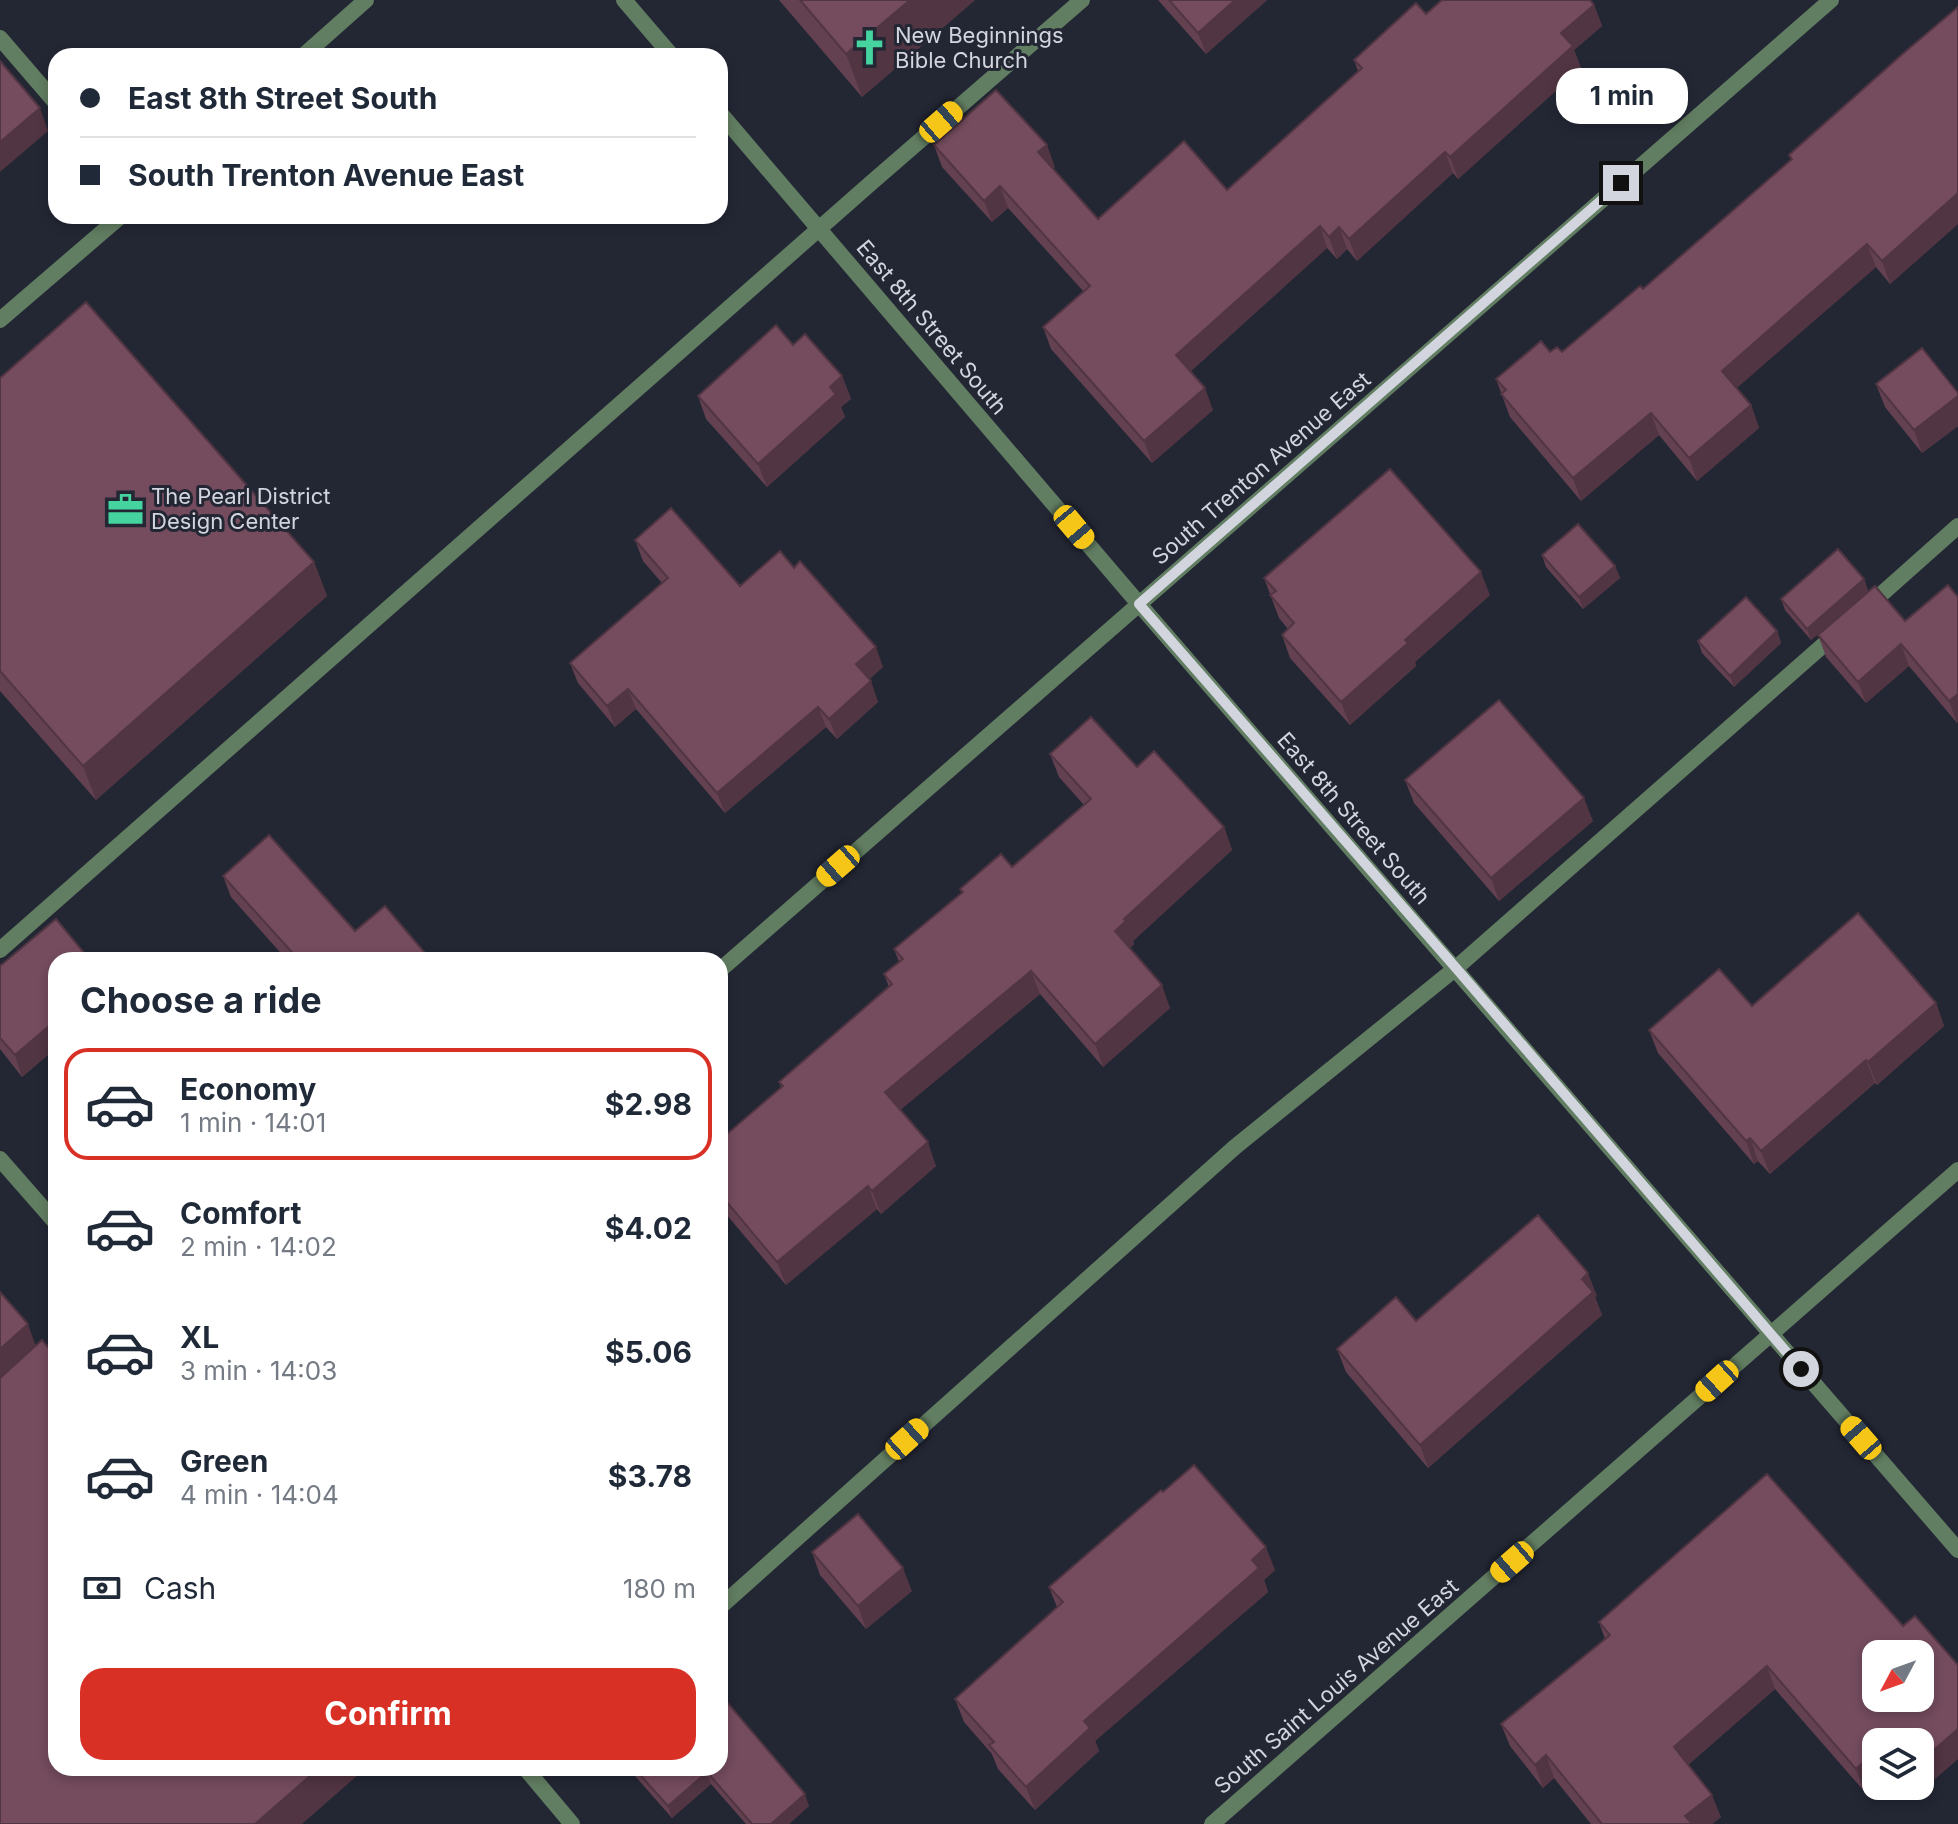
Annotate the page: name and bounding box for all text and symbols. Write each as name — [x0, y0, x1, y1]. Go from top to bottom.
place label: New Beginnings Bible Church — [895, 22, 1064, 73]
church icon: New Beginnings Bible Church — [850, 29, 888, 67]
callout: 1 min — [1555, 67, 1687, 123]
text: East 8th Street South — [128, 80, 437, 116]
text: 1 min — [1590, 80, 1654, 111]
car — [915, 97, 967, 147]
text: South Trenton Avenue East — [128, 157, 524, 193]
route end — [1603, 165, 1639, 201]
street label: East 8th Street South — [852, 235, 1012, 419]
street label: South Trenton Avenue East — [1147, 366, 1375, 570]
place label: The Pearl District Design Center — [151, 483, 330, 534]
office icon: The Pearl District Design Center — [106, 490, 144, 528]
car — [1049, 501, 1099, 553]
street label: East 8th Street South — [1272, 727, 1436, 909]
car — [812, 841, 864, 891]
text: Choose a ride — [80, 978, 322, 1022]
icon: car — [84, 1068, 156, 1140]
text: Economy — [180, 1071, 316, 1107]
text: $2.98 — [605, 1086, 692, 1122]
text: 1 min · 14:01 — [180, 1107, 326, 1138]
icon: car — [84, 1192, 156, 1264]
text: Comfort — [180, 1195, 301, 1231]
text: $4.02 — [605, 1210, 692, 1246]
text: 2 min · 14:02 — [180, 1231, 337, 1262]
icon: car — [84, 1316, 156, 1388]
text: XL — [180, 1319, 219, 1355]
text: $5.06 — [605, 1334, 692, 1370]
route start — [1783, 1351, 1819, 1387]
text: 3 min · 14:03 — [180, 1355, 337, 1386]
car — [1691, 1356, 1743, 1406]
car — [1836, 1412, 1886, 1464]
car — [881, 1414, 933, 1464]
icon: car — [84, 1440, 156, 1512]
text: Green — [180, 1443, 268, 1479]
text: $3.78 — [608, 1458, 692, 1494]
text: 4 min · 14:04 — [180, 1479, 339, 1510]
car — [1486, 1537, 1538, 1587]
icon: cash — [80, 1566, 124, 1610]
text: Cash — [144, 1570, 216, 1606]
text: 180 m — [623, 1573, 696, 1604]
street label: South Saint Louis Avenue East — [1209, 1573, 1463, 1799]
north arrow — [1862, 1640, 1934, 1712]
map controls — [1862, 1640, 1934, 1800]
button: Confirm — [80, 1668, 696, 1760]
button: layers — [1862, 1728, 1934, 1800]

